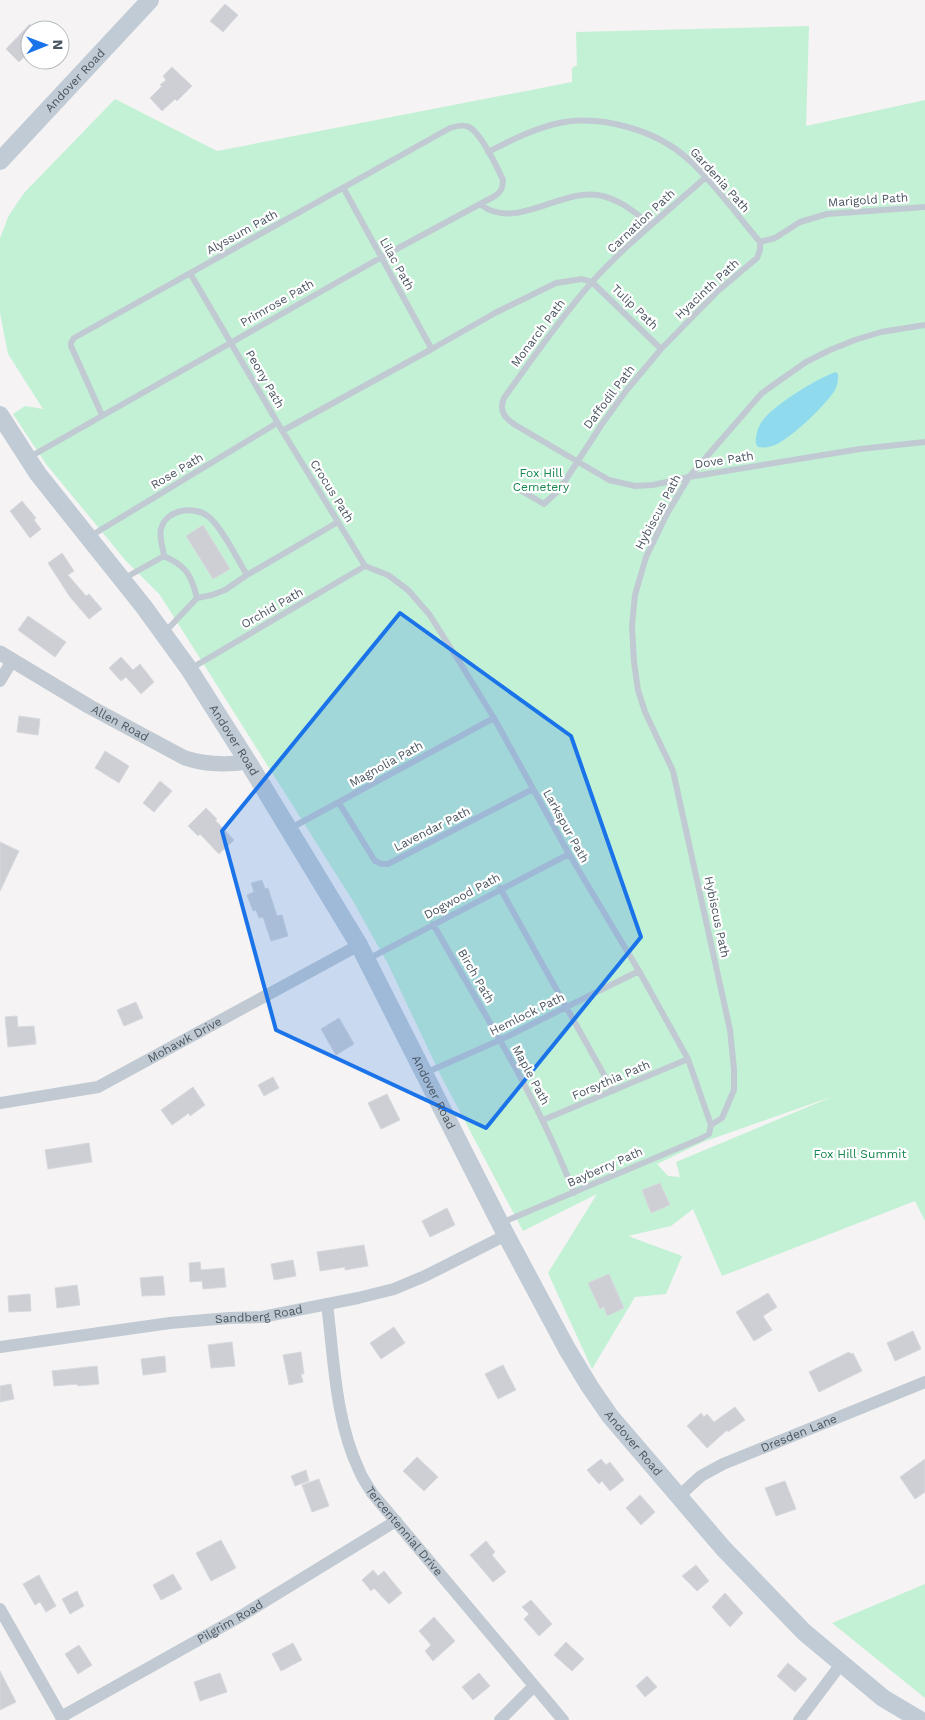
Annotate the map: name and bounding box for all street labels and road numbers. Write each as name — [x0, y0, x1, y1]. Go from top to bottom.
street label: Andover Road — [42, 46, 108, 115]
street label: Gardenia Path — [687, 145, 753, 215]
street label: Carnation Path — [604, 186, 678, 256]
street label: Marigold Path — [827, 190, 909, 210]
street label: Alyssum Path — [204, 207, 280, 257]
street label: Lilac Path — [377, 235, 417, 293]
street label: Hyacinth Path — [672, 256, 742, 322]
street label: Primrose Path — [238, 276, 316, 330]
street label: Tulip Path — [609, 282, 661, 332]
street label: Monarch Path — [508, 296, 568, 370]
street label: Peony Path — [243, 347, 287, 411]
street label: Daffodil Path — [580, 362, 638, 432]
street label: Dove Path — [694, 448, 754, 472]
street label: Rose Path — [148, 450, 206, 492]
street label: Crocus Path — [307, 457, 357, 525]
street label: Hybiscus Path — [632, 472, 684, 552]
street label: Orchid Path — [239, 585, 305, 631]
street label: Allen Road — [89, 702, 151, 744]
street label: Andover Road — [206, 702, 262, 778]
street label: Magnolia Path — [347, 738, 425, 790]
street label: Larkspur Path — [540, 787, 592, 865]
street label: Lavendar Path — [392, 804, 472, 854]
street label: Dogwood Path — [421, 870, 503, 922]
street label: Hybiscus Path — [702, 875, 732, 959]
street label: Birch Path — [455, 946, 497, 1006]
street label: Hemlock Path — [487, 990, 567, 1038]
street label: Mohawk Drive — [145, 1014, 224, 1066]
street label: Maple Path — [509, 1043, 553, 1107]
street label: Andover Road — [409, 1053, 458, 1132]
street label: Forsythia Path — [570, 1057, 652, 1103]
street label: Bayberry Path — [565, 1144, 645, 1190]
street label: Sandberg Road — [214, 1302, 304, 1326]
street label: Andover Road — [602, 1408, 665, 1479]
street label: Dresden Lane — [759, 1412, 839, 1455]
street label: Tercentennial Drive — [363, 1484, 446, 1579]
street label: Pilgrim Road — [195, 1597, 265, 1646]

